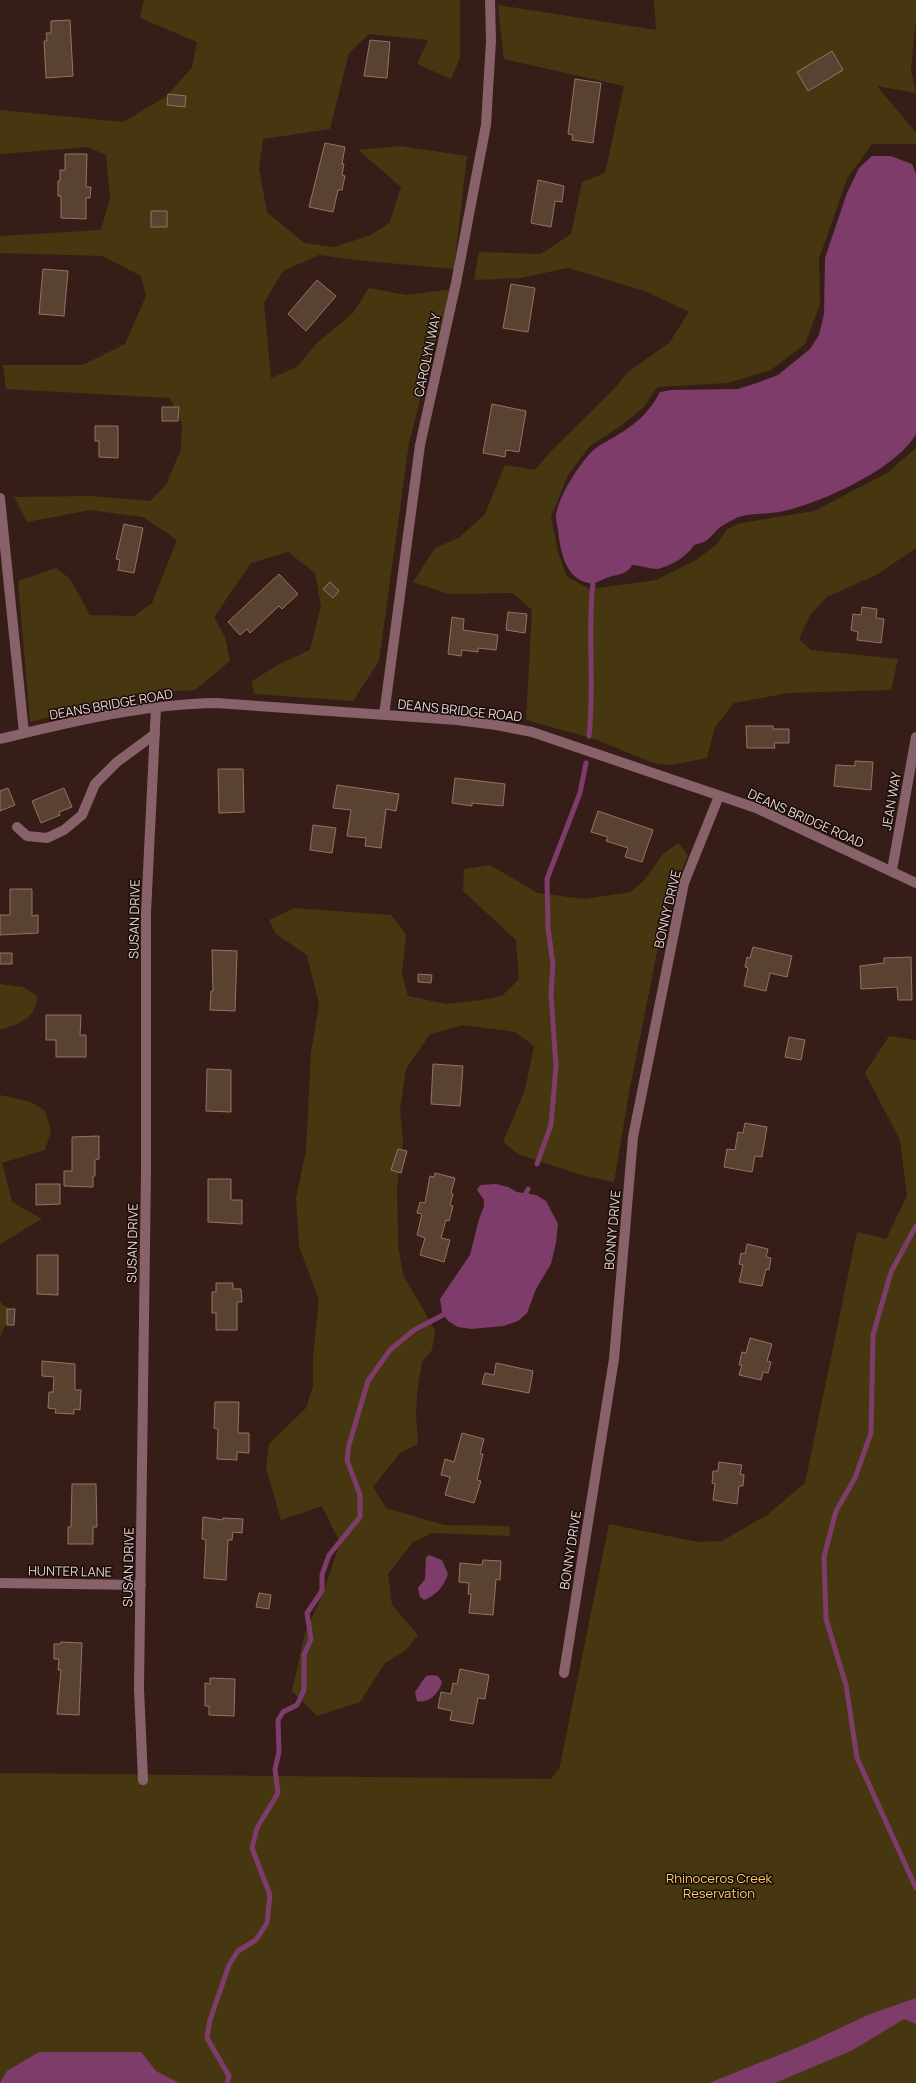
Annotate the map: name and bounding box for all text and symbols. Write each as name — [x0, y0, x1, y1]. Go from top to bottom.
street label: CAROLYN WAY — [409, 311, 445, 398]
street label: DEANS BRIDGE ROAD — [48, 684, 175, 724]
street label: DEANS BRIDGE ROAD — [397, 694, 524, 726]
street label: JEAN WAY — [877, 770, 905, 832]
street label: DEANS BRIDGE ROAD — [745, 784, 867, 852]
street label: BONNY DRIVE — [649, 868, 685, 950]
street label: SUSAN DRIVE — [124, 879, 144, 959]
street label: BONNY DRIVE — [600, 1190, 624, 1270]
street label: SUSAN DRIVE — [122, 1203, 142, 1283]
street label: BONNY DRIVE — [555, 1509, 585, 1591]
street label: SUSAN DRIVE — [118, 1527, 138, 1607]
street label: HUNTER LANE — [28, 1561, 112, 1581]
park label: Rhinoceros Creek Reservation — [666, 1869, 773, 1902]

